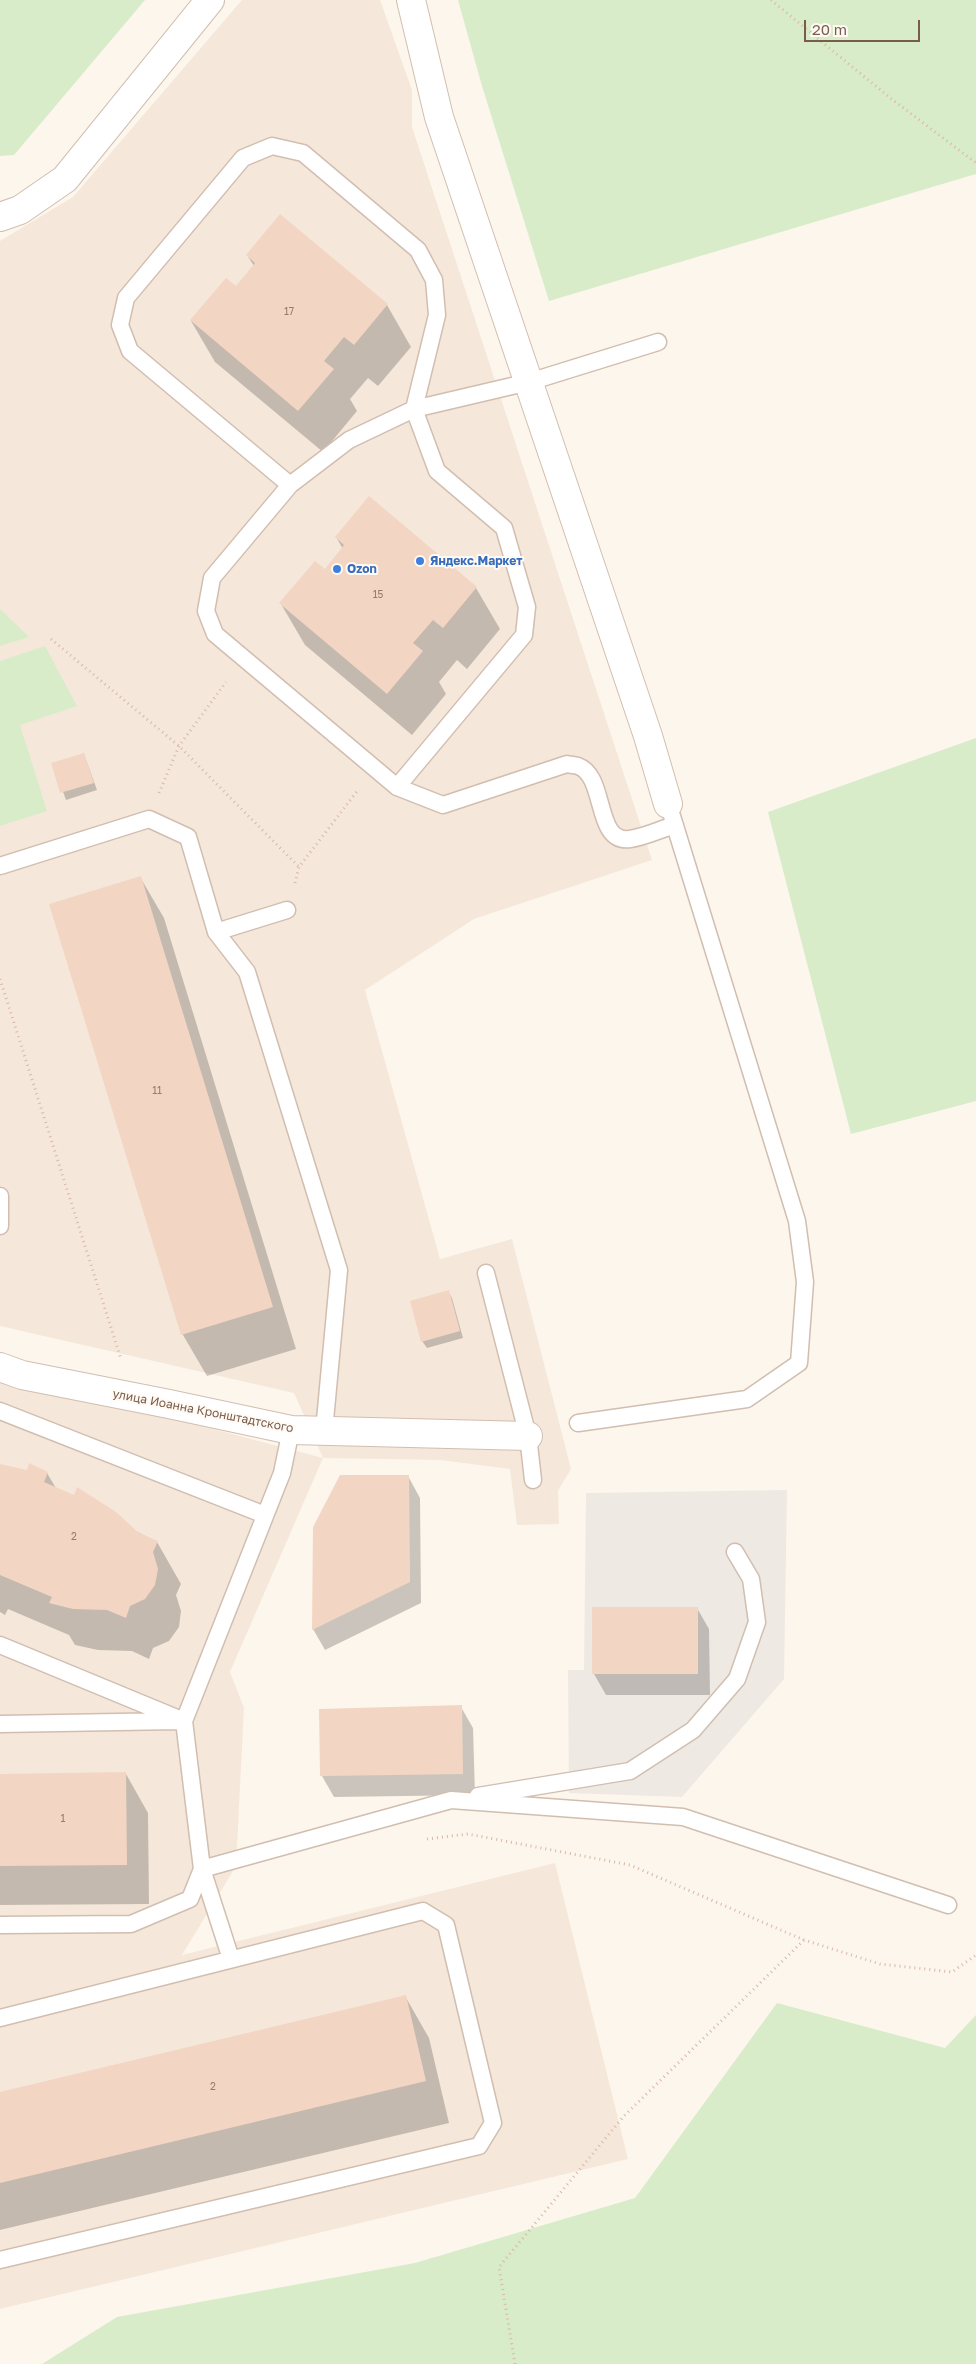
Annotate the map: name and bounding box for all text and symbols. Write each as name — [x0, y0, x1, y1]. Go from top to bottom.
scale bar — [806, 10, 922, 42]
text: 20 m — [812, 20, 847, 38]
house number: 17 — [284, 306, 294, 318]
place label: Яндекс.Маркет — [430, 554, 522, 568]
marker: Яндекс.Маркет — [414, 555, 426, 567]
place label: Ozon — [347, 562, 377, 576]
marker: Ozon — [331, 563, 343, 575]
house number: 15 — [373, 589, 383, 601]
house number: 11 — [152, 1085, 162, 1097]
street label: улица Иоанна Кронштадтского — [111, 1386, 295, 1436]
house number: 2 — [71, 1531, 77, 1543]
house number: 1 — [61, 1813, 65, 1825]
house number: 2 — [210, 2081, 216, 2093]

